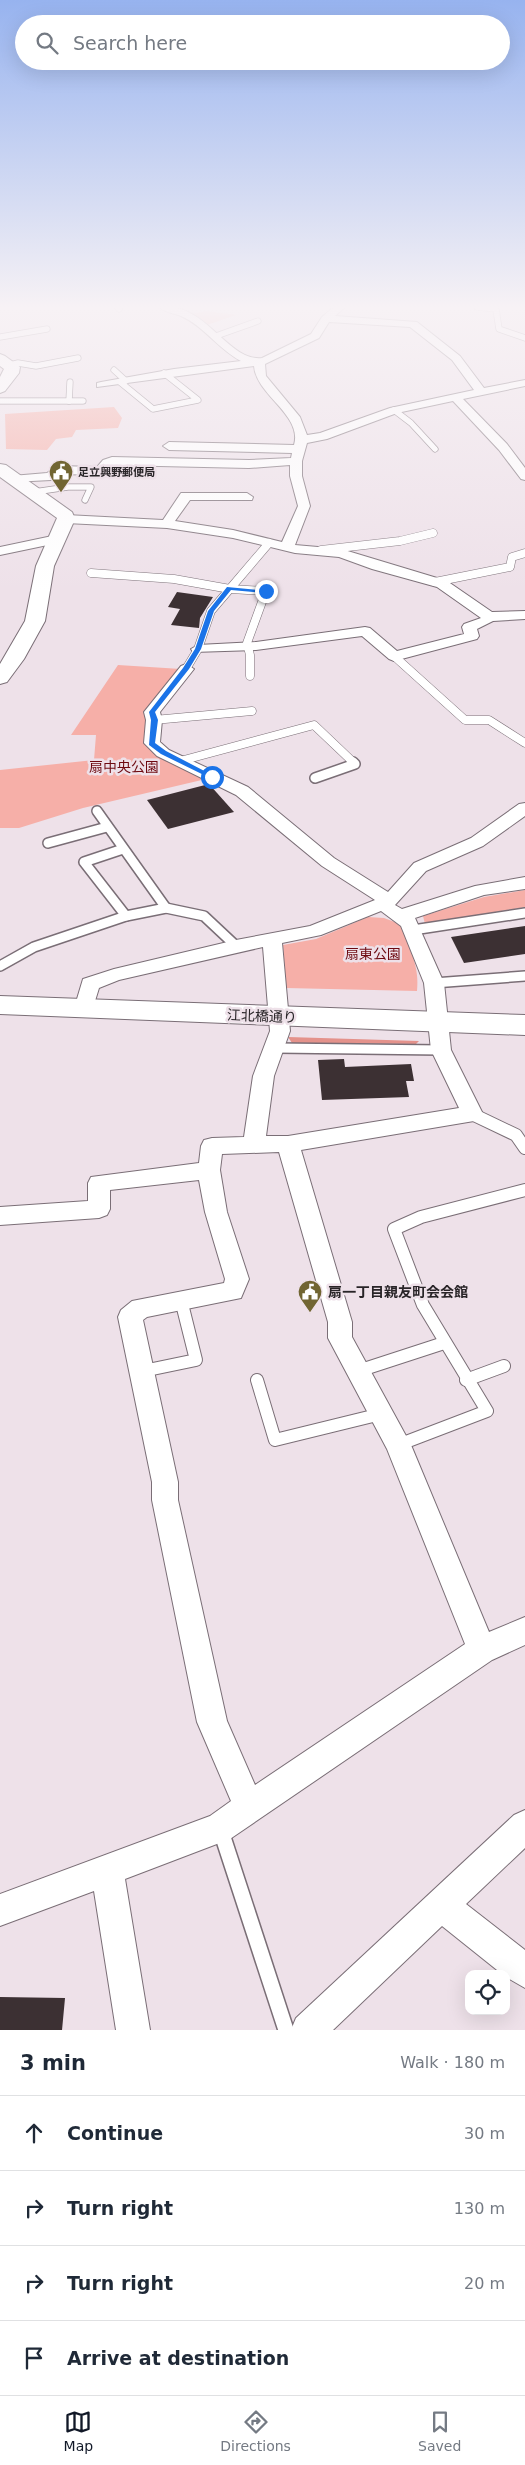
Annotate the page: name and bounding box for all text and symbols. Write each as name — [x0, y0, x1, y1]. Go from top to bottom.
search box — [15, 15, 510, 70]
icon: search — [33, 29, 61, 57]
text: Search here — [73, 32, 187, 54]
public building icon: 足立興野郵便局 — [48, 459, 74, 493]
place label: 足立興野郵便局 — [78, 466, 155, 479]
route end — [255, 580, 278, 603]
park label: 扇中央公園 — [89, 759, 159, 775]
route start — [201, 766, 224, 789]
park label: 扇東公園 — [345, 946, 401, 962]
street label: 江北橋通り — [227, 1007, 297, 1025]
public building icon: 扇一丁目親友町会会館 — [297, 1279, 323, 1313]
place label: 扇一丁目親友町会会館 — [328, 1284, 468, 1300]
map controls — [465, 1970, 510, 2015]
button: locate — [465, 1970, 510, 2015]
text: 3 min — [20, 2051, 86, 2075]
text: Walk · 180 m — [400, 2053, 505, 2072]
icon: ahead — [20, 2119, 48, 2147]
text: Continue — [67, 2122, 163, 2144]
text: 30 m — [464, 2124, 505, 2143]
icon: right — [20, 2194, 48, 2222]
text: Turn right — [67, 2197, 173, 2219]
text: 130 m — [454, 2199, 505, 2218]
icon: right — [20, 2269, 48, 2297]
text: Turn right — [67, 2272, 173, 2294]
text: 20 m — [464, 2274, 505, 2293]
icon: arrive — [20, 2344, 48, 2372]
text: Arrive at destination — [67, 2347, 289, 2369]
tab: Map — [64, 2408, 93, 2454]
tab: Directions — [220, 2408, 291, 2454]
tab: Saved — [418, 2408, 461, 2454]

